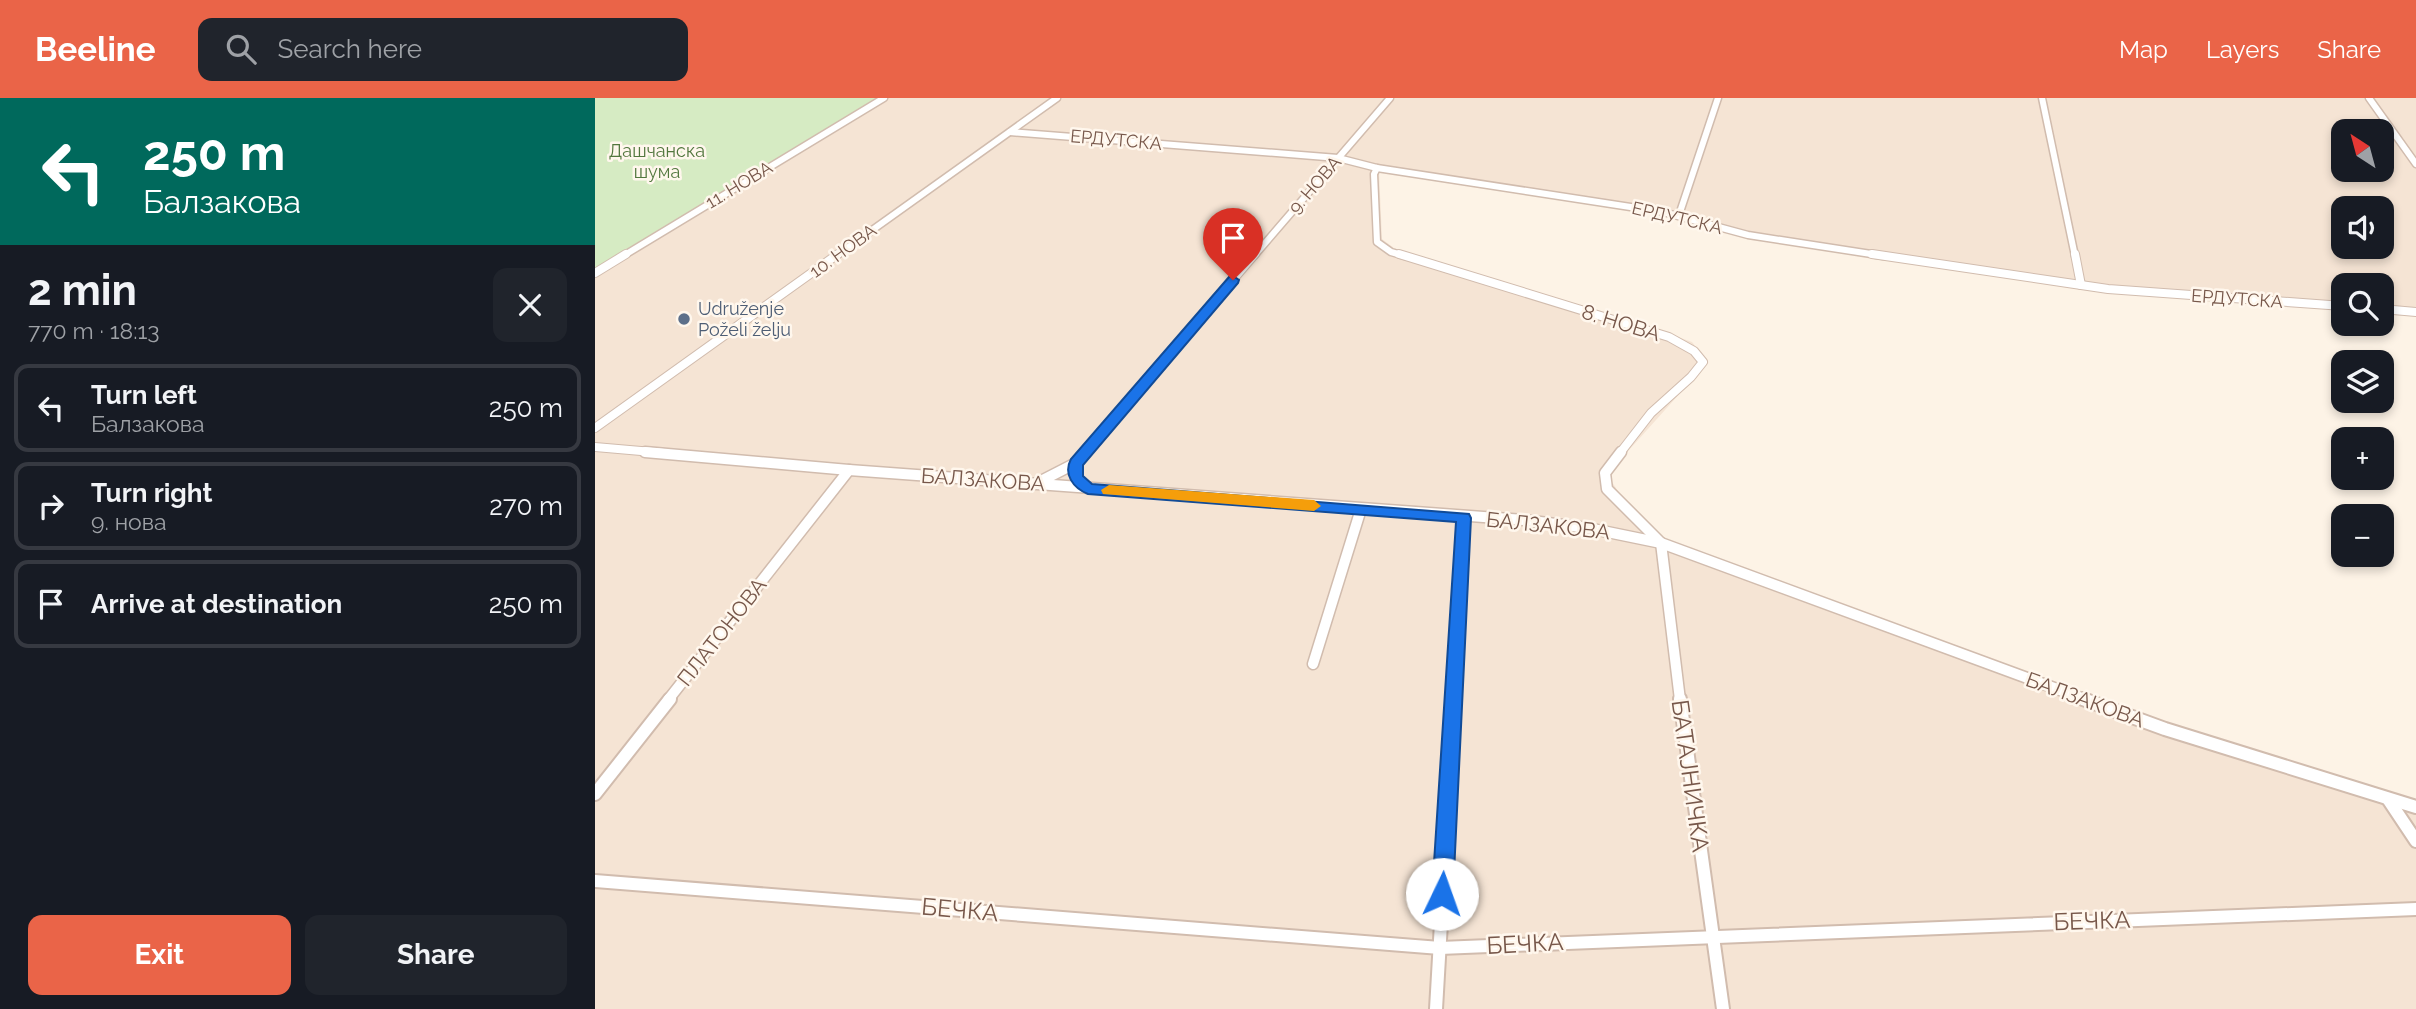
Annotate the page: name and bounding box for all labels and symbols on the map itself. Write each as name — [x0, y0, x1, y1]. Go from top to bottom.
north arrow — [2331, 119, 2394, 182]
street label: ЕРДУТСКА — [1069, 125, 1163, 154]
park label: Дашчанска шума — [609, 140, 705, 182]
street label: 9. НОВА — [1284, 152, 1345, 218]
street label: 11. НОВА — [702, 156, 776, 213]
street label: ЕРДУТСКА — [1630, 197, 1724, 238]
pin — [1203, 208, 1263, 280]
street label: 10. НОВА — [805, 219, 880, 282]
street label: ЕРДУТСКА — [2190, 285, 2284, 312]
place label: Udruženje Poželi želju — [698, 298, 791, 340]
street label: 8. НОВА — [1579, 299, 1663, 346]
marker: Udruženje Poželi želju — [676, 311, 692, 327]
street label: БАЛЗАКОВА — [920, 463, 1046, 496]
street label: БАЛЗАКОВА — [1485, 507, 1611, 544]
street label: ПЛАТОНОВА — [672, 573, 772, 691]
street label: БАЛЗАКОВА — [2022, 667, 2148, 733]
street label: БАТАЈНИЧКА — [1665, 698, 1716, 854]
position arrow — [1405, 857, 1479, 931]
street label: БЕЧКА — [920, 892, 1000, 927]
street label: БЕЧКА — [2053, 905, 2131, 936]
street label: БЕЧКА — [1486, 927, 1564, 960]

